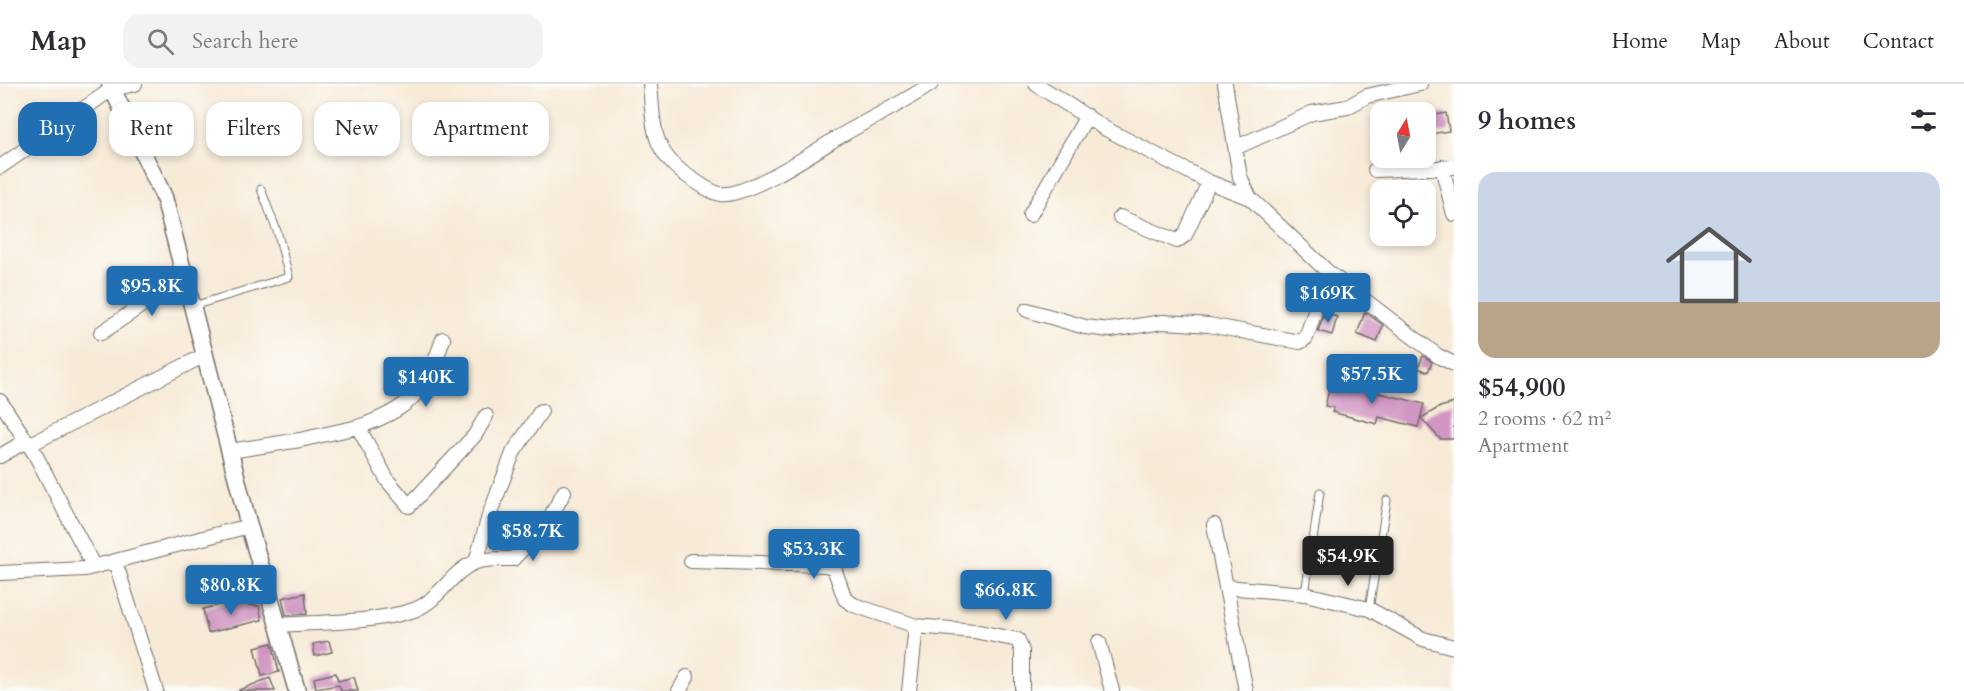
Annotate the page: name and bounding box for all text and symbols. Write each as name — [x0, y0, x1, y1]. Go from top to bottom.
search box — [123, 14, 543, 68]
text: Map — [30, 22, 87, 60]
icon: search — [144, 25, 177, 58]
text: Search here — [192, 26, 299, 56]
text: Home — [1612, 27, 1668, 56]
text: Map — [1701, 27, 1741, 56]
text: About — [1774, 27, 1830, 56]
text: Contact — [1863, 27, 1934, 56]
chip: Buy — [18, 102, 97, 156]
chip: Rent — [109, 102, 194, 156]
chip: Filters — [206, 102, 302, 156]
chip: New — [314, 102, 400, 156]
chip: Apartment — [412, 102, 549, 156]
north arrow — [1370, 102, 1436, 168]
map controls — [1370, 102, 1436, 246]
text: 9 homes — [1478, 103, 1576, 138]
icon: filters — [1907, 104, 1940, 137]
button: locate — [1370, 180, 1436, 246]
icon: home — [1655, 211, 1763, 319]
pin: $95.8K — [103, 266, 201, 317]
text: $95.8K — [121, 272, 183, 299]
pin: $169K — [1286, 273, 1370, 324]
text: $169K — [1299, 279, 1357, 306]
pin: $57.5K — [1323, 354, 1421, 405]
pin: $140K — [384, 357, 468, 408]
text: $57.5K — [1341, 360, 1403, 387]
text: $140K — [397, 363, 455, 390]
text: $54,900 — [1478, 370, 1566, 405]
text: 2 rooms · 62 m² — [1478, 405, 1611, 432]
text: Apartment — [1478, 432, 1569, 459]
pin: $58.7K — [484, 511, 582, 562]
text: $58.7K — [502, 517, 564, 544]
pin: $53.3K — [765, 529, 863, 580]
text: $53.3K — [783, 535, 845, 562]
pin: $54.9K — [1299, 536, 1397, 587]
text: $54.9K — [1317, 542, 1379, 569]
pin: $80.8K — [182, 565, 280, 616]
pin: $66.8K — [957, 570, 1055, 621]
text: $80.8K — [200, 571, 262, 598]
text: $66.8K — [975, 576, 1037, 603]

